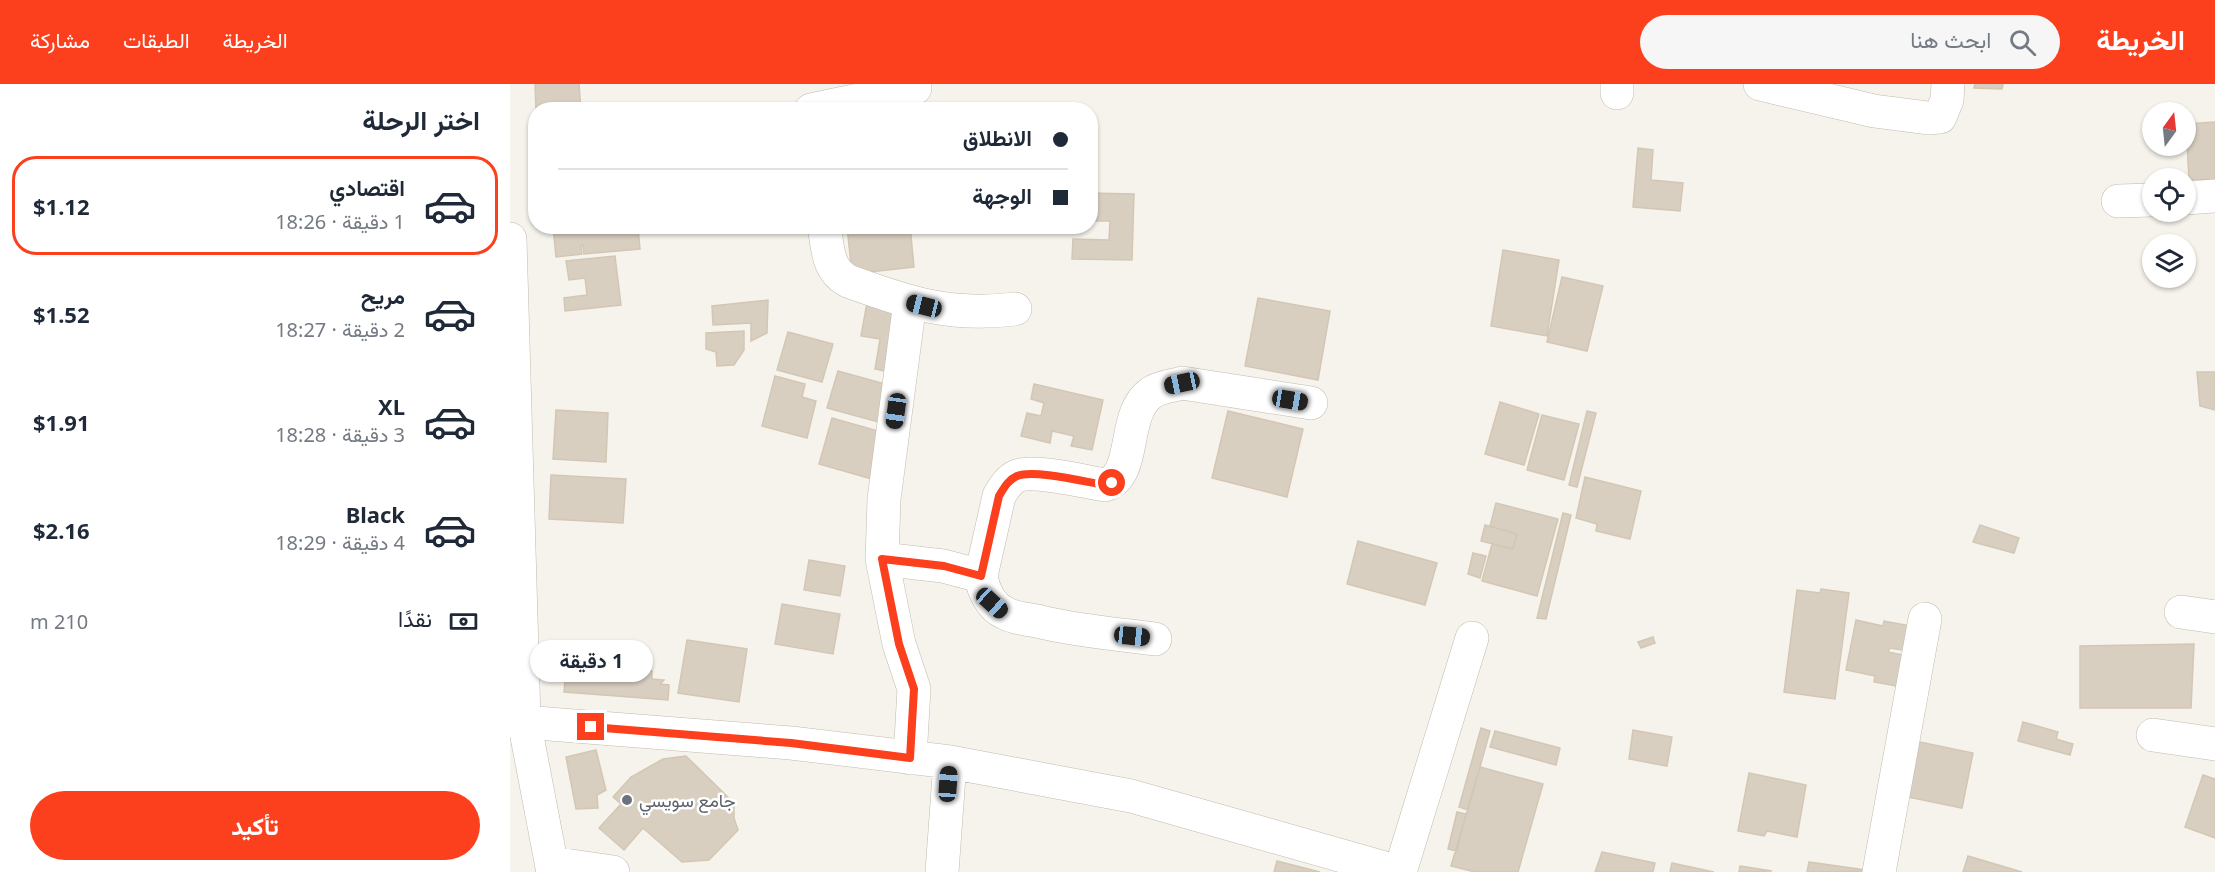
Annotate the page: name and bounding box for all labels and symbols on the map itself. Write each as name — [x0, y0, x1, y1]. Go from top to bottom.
north arrow — [2142, 102, 2196, 156]
car — [904, 293, 944, 319]
car — [1163, 370, 1201, 396]
car — [1271, 388, 1309, 412]
car — [885, 392, 907, 430]
route start — [1098, 469, 1125, 496]
car — [973, 584, 1011, 622]
car — [1113, 625, 1151, 647]
callout: 1 دقيقة — [530, 640, 652, 682]
route end — [577, 713, 604, 740]
car — [938, 765, 958, 803]
place label: جامع سويسي — [639, 788, 736, 816]
marker: جامع سويسي — [620, 793, 634, 807]

